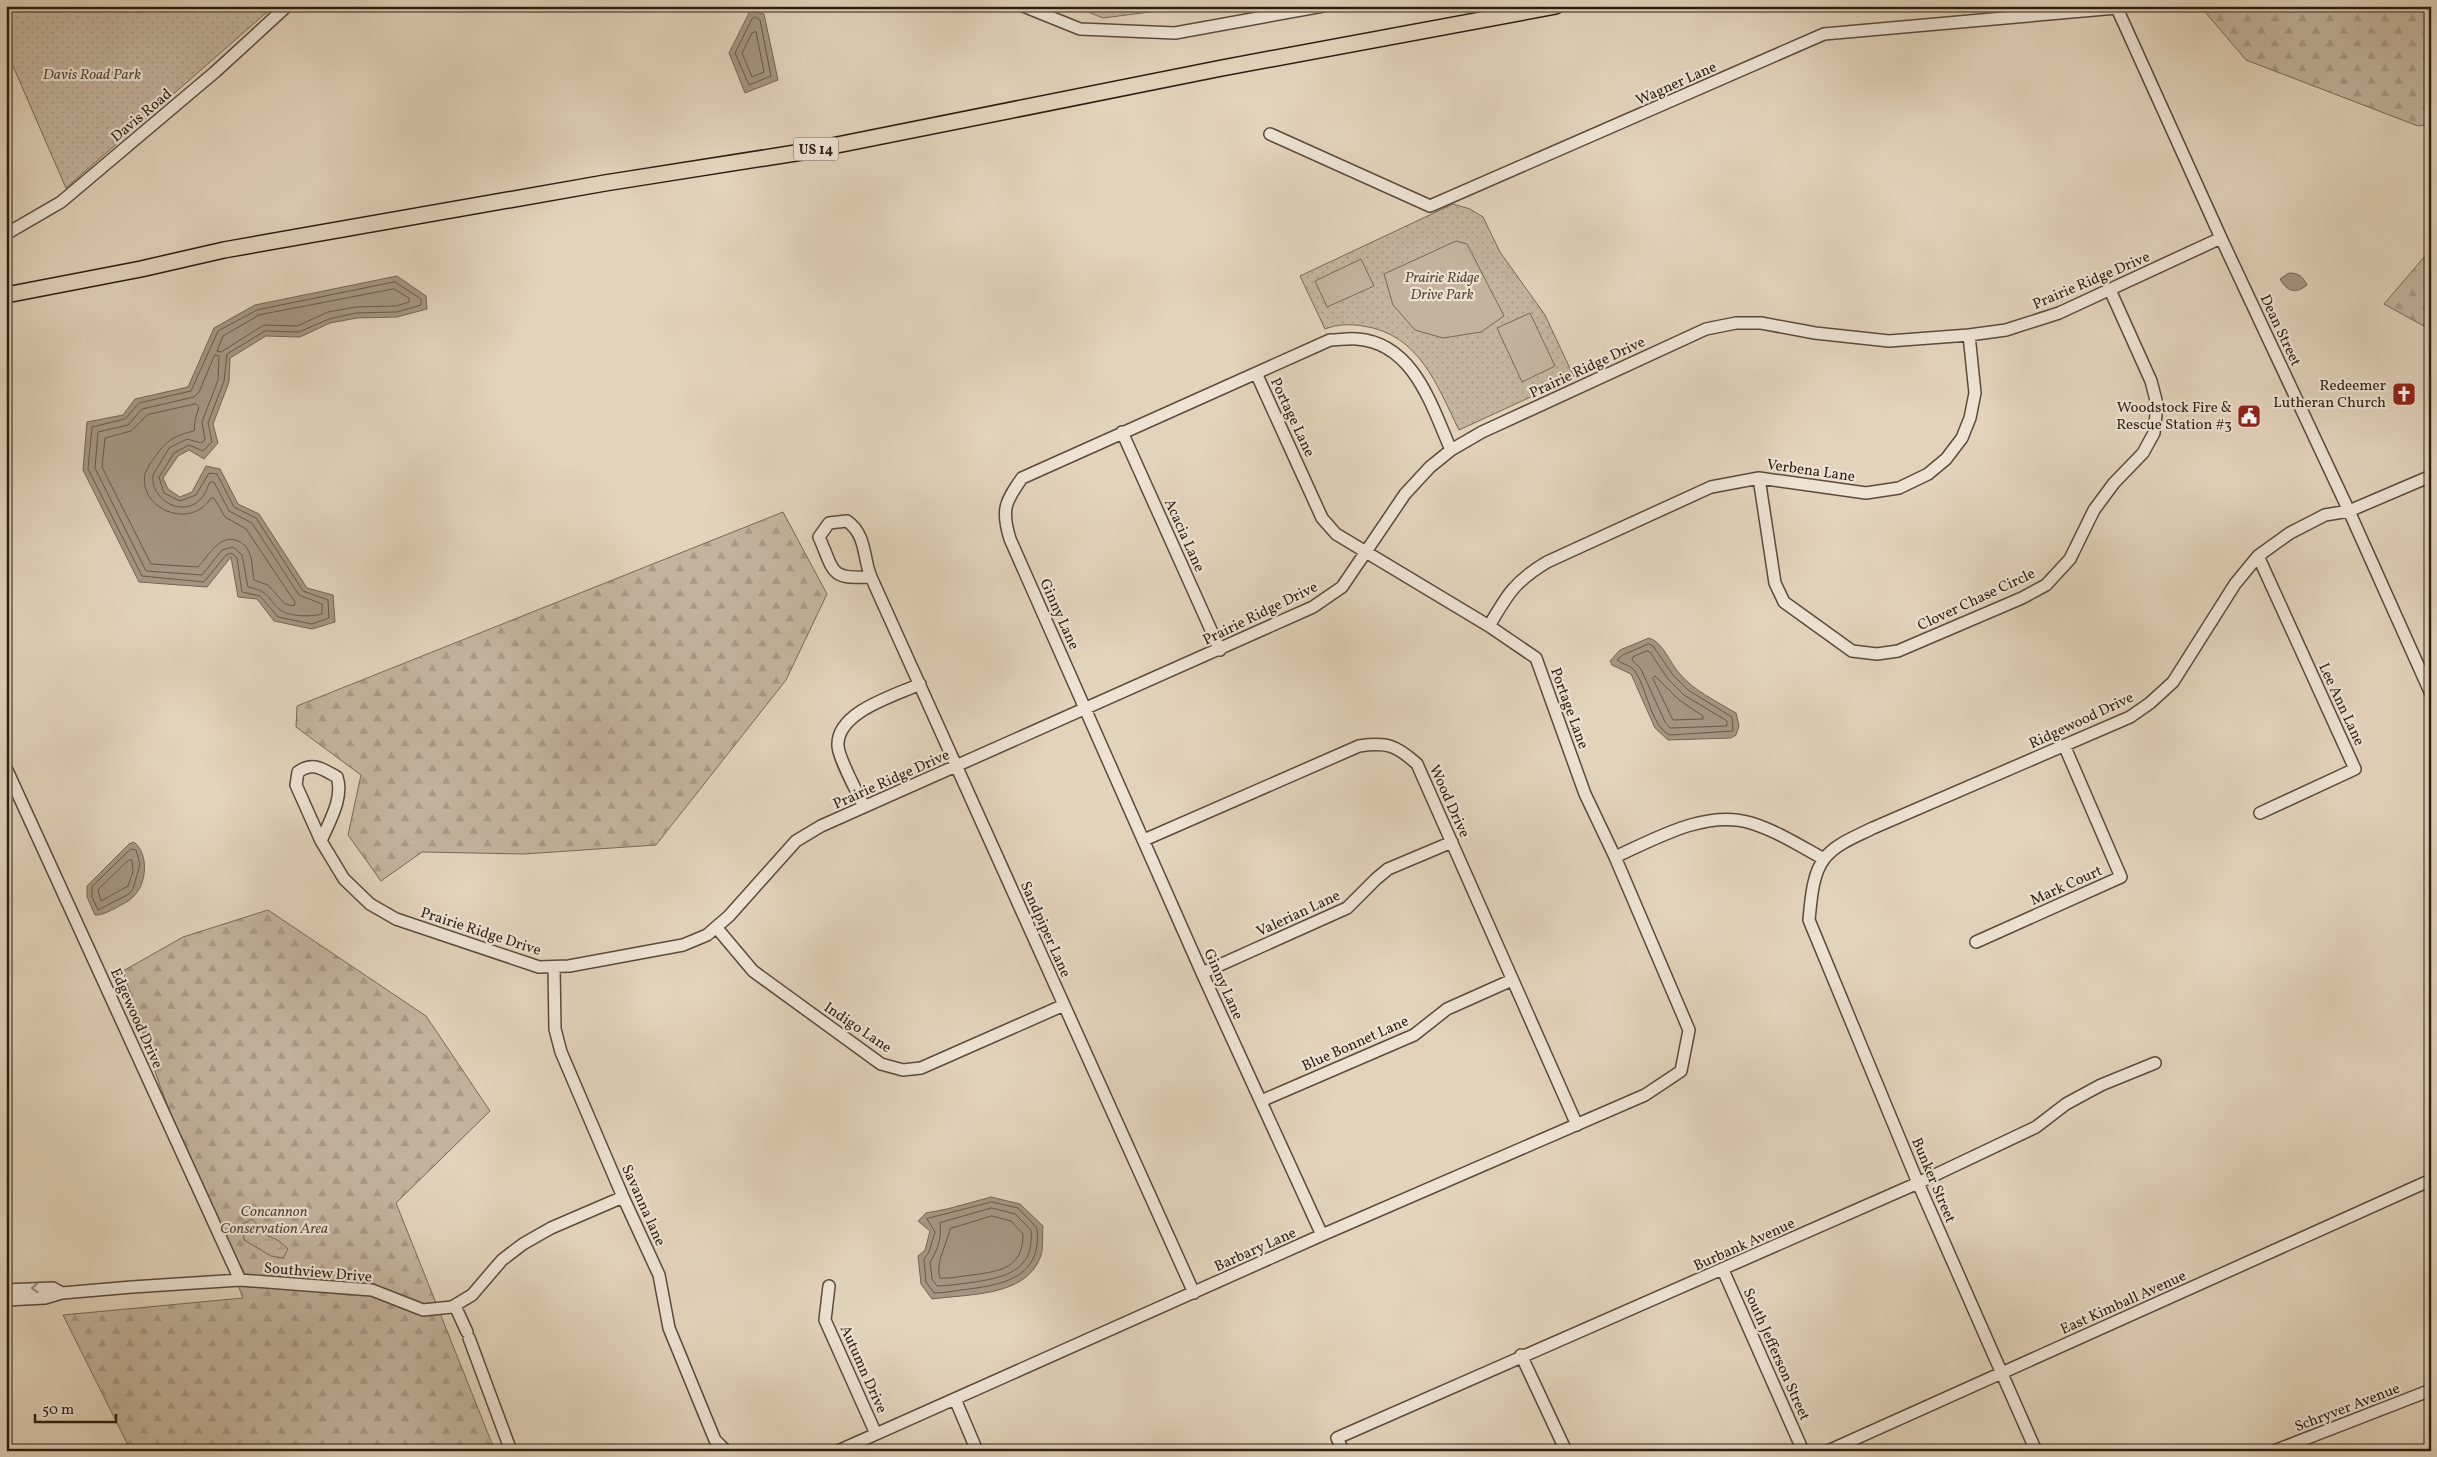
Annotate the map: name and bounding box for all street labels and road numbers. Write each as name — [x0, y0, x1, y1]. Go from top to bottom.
street label: Wagner Lane — [1633, 57, 1720, 112]
street label: Davis Road — [107, 84, 177, 148]
road number: US 14 — [794, 138, 838, 160]
street label: Prairie Ridge Drive — [2030, 247, 2153, 316]
street label: Dean Street — [2254, 291, 2305, 370]
street label: Prairie Ridge Drive — [1526, 332, 1649, 404]
street label: Portage Lane — [1264, 375, 1319, 461]
street label: Verbena Lane — [1765, 455, 1856, 488]
street label: Acacia Lane — [1158, 496, 1209, 576]
street label: Clover Chase Circle — [1914, 564, 2039, 637]
street label: Ginny Lane — [1034, 576, 1084, 653]
street label: Prairie Ridge Drive — [1200, 577, 1322, 651]
street label: Lee Ann Lane — [2312, 660, 2369, 749]
street label: Portage Lane — [1544, 665, 1593, 752]
street label: Ridgewood Drive — [2026, 688, 2137, 755]
street label: Prairie Ridge Drive — [830, 745, 953, 815]
street label: Wood Drive — [1423, 762, 1474, 841]
street label: Mark Court — [2027, 861, 2106, 912]
street label: Sandpiper Lane — [1014, 878, 1075, 981]
street label: Valerian Lane — [1253, 886, 1344, 943]
street label: Prairie Ridge Drive — [418, 903, 543, 962]
street label: Ginny Lane — [1198, 946, 1248, 1023]
street label: Edgewood Drive — [104, 965, 167, 1072]
street label: Indigo Lane — [819, 998, 895, 1059]
street label: Blue Bonnet Lane — [1299, 1011, 1412, 1077]
street label: Bunker Street — [1905, 1135, 1960, 1226]
street label: Savanna lane — [615, 1162, 670, 1250]
street label: Burbank Avenue — [1691, 1214, 1799, 1277]
street label: Barbary Lane — [1211, 1223, 1300, 1278]
street label: Southview Drive — [263, 1258, 373, 1289]
street label: East Kimball Avenue — [2057, 1266, 2190, 1341]
street label: South Jefferson Street — [1737, 1285, 1814, 1424]
street label: Autumn Drive — [834, 1322, 891, 1417]
street label: Schryver Avenue — [2292, 1379, 2403, 1438]

